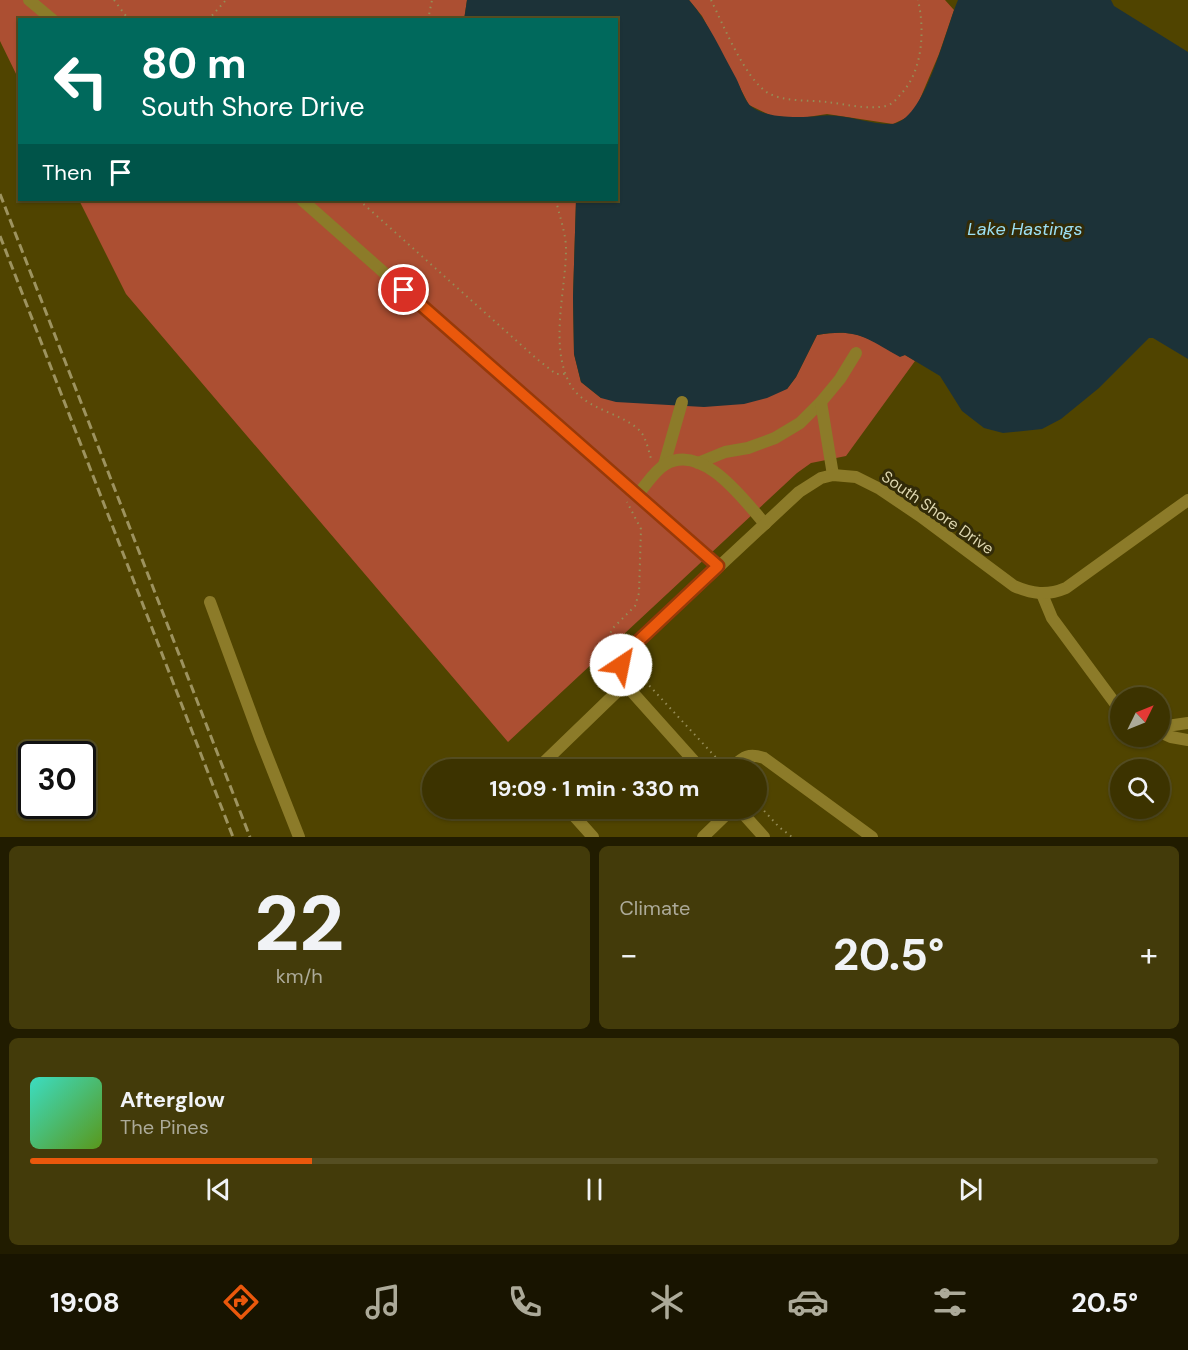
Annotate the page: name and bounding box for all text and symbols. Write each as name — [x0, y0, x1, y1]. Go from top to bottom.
text: 80 m — [141, 36, 247, 91]
icon: left — [42, 42, 120, 120]
text: South Shore Drive — [141, 89, 365, 124]
icon: arrive — [104, 156, 137, 189]
text: Then — [42, 158, 92, 187]
water label: Lake Hastings — [967, 217, 1083, 241]
pin — [378, 264, 429, 315]
icon: arrive — [387, 273, 420, 306]
street label: South Shore Drive — [877, 466, 998, 559]
position arrow — [589, 633, 653, 697]
north arrow — [1110, 687, 1170, 747]
map controls — [1110, 687, 1170, 819]
speed limit sign: 30 — [18, 741, 96, 819]
button: search — [1110, 759, 1170, 819]
text: 19:09 · 1 min · 330 m — [489, 774, 700, 803]
text: 22 — [254, 873, 344, 974]
text: Climate — [620, 895, 690, 921]
text: 20.5° — [833, 925, 944, 984]
text: − — [620, 933, 638, 976]
text: + — [1140, 933, 1158, 976]
text: km/h — [276, 963, 323, 989]
text: Afterglow — [120, 1085, 225, 1114]
text: The Pines — [120, 1114, 209, 1140]
icon: previous — [202, 1173, 235, 1206]
icon: pause — [578, 1173, 611, 1206]
icon: next — [954, 1173, 987, 1206]
icon: directions — [220, 1281, 262, 1323]
icon: music — [362, 1281, 404, 1323]
icon: phone — [504, 1281, 546, 1323]
icon: climate — [646, 1281, 688, 1323]
icon: car — [787, 1281, 829, 1323]
icon: filters — [929, 1281, 971, 1323]
text: 19:08 — [50, 1285, 120, 1320]
text: 20.5° — [1071, 1285, 1138, 1320]

